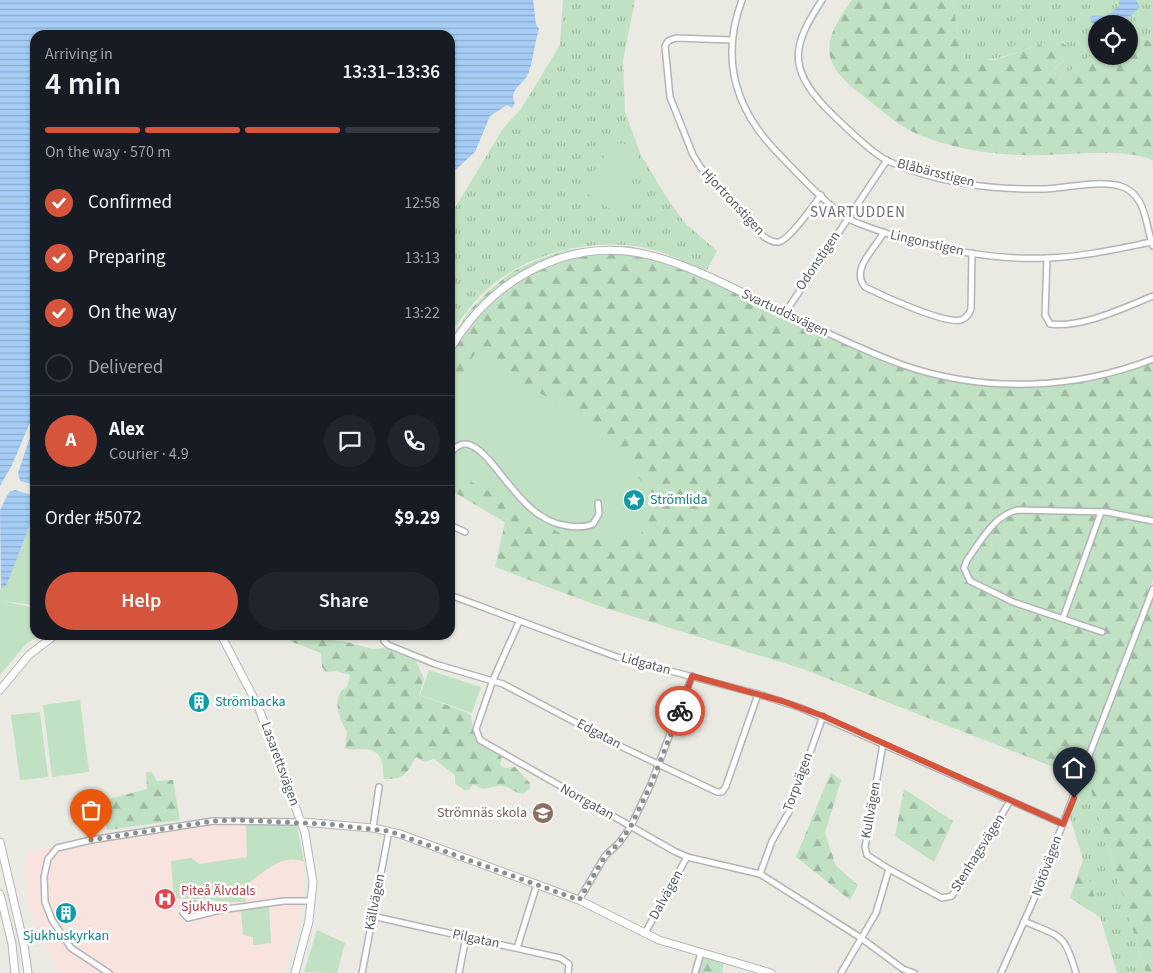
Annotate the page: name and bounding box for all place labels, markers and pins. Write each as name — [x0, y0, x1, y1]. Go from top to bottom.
place icon: Strömlida — [622, 488, 646, 512]
place label: Strömlida — [650, 490, 708, 510]
building icon: Strömbacka — [187, 690, 211, 714]
place label: Strömbacka — [215, 692, 286, 712]
pin — [1053, 747, 1095, 798]
pin — [70, 789, 112, 840]
school or university icon: Strömnäs skola — [531, 801, 555, 825]
place label: Strömnäs skola — [437, 803, 527, 823]
place label: Piteå Älvdals Sjukhus — [181, 881, 256, 917]
hospital icon: Piteå Älvdals Sjukhus — [153, 887, 177, 911]
building icon: Sjukhuskyrkan — [54, 901, 78, 925]
place label: Sjukhuskyrkan — [23, 926, 109, 946]

